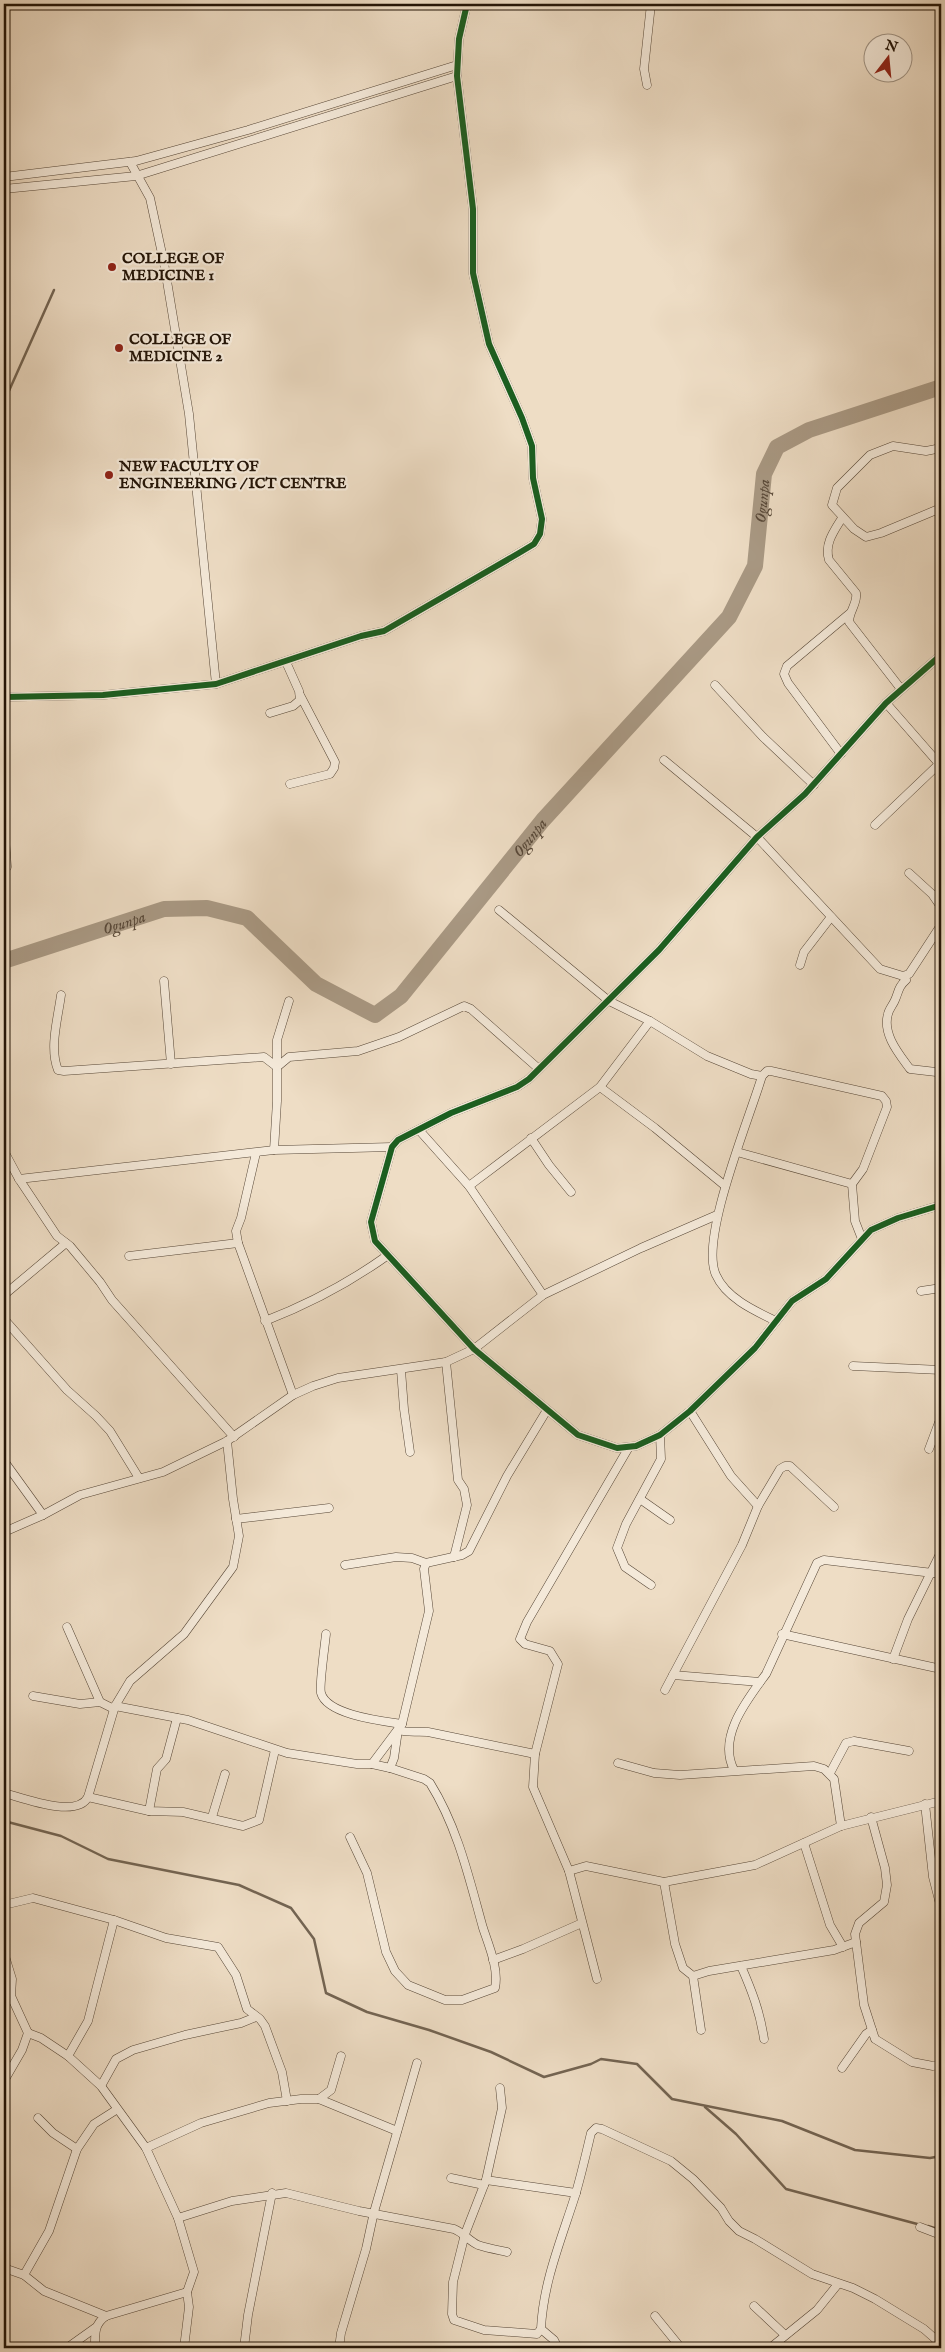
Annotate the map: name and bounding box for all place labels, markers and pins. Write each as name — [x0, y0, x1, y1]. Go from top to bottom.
place label: COLLEGE OF MEDICINE 1 — [122, 249, 225, 285]
marker: COLLEGE OF MEDICINE 1 — [106, 261, 118, 273]
place label: COLLEGE OF MEDICINE 2 — [129, 330, 232, 366]
marker: COLLEGE OF MEDICINE 2 — [113, 342, 125, 354]
place label: NEW FACULTY OF ENGINEERING / ICT CENTRE — [118, 457, 347, 493]
marker: NEW FACULTY OF ENGINEERING / ICT CENTRE — [103, 469, 115, 481]

